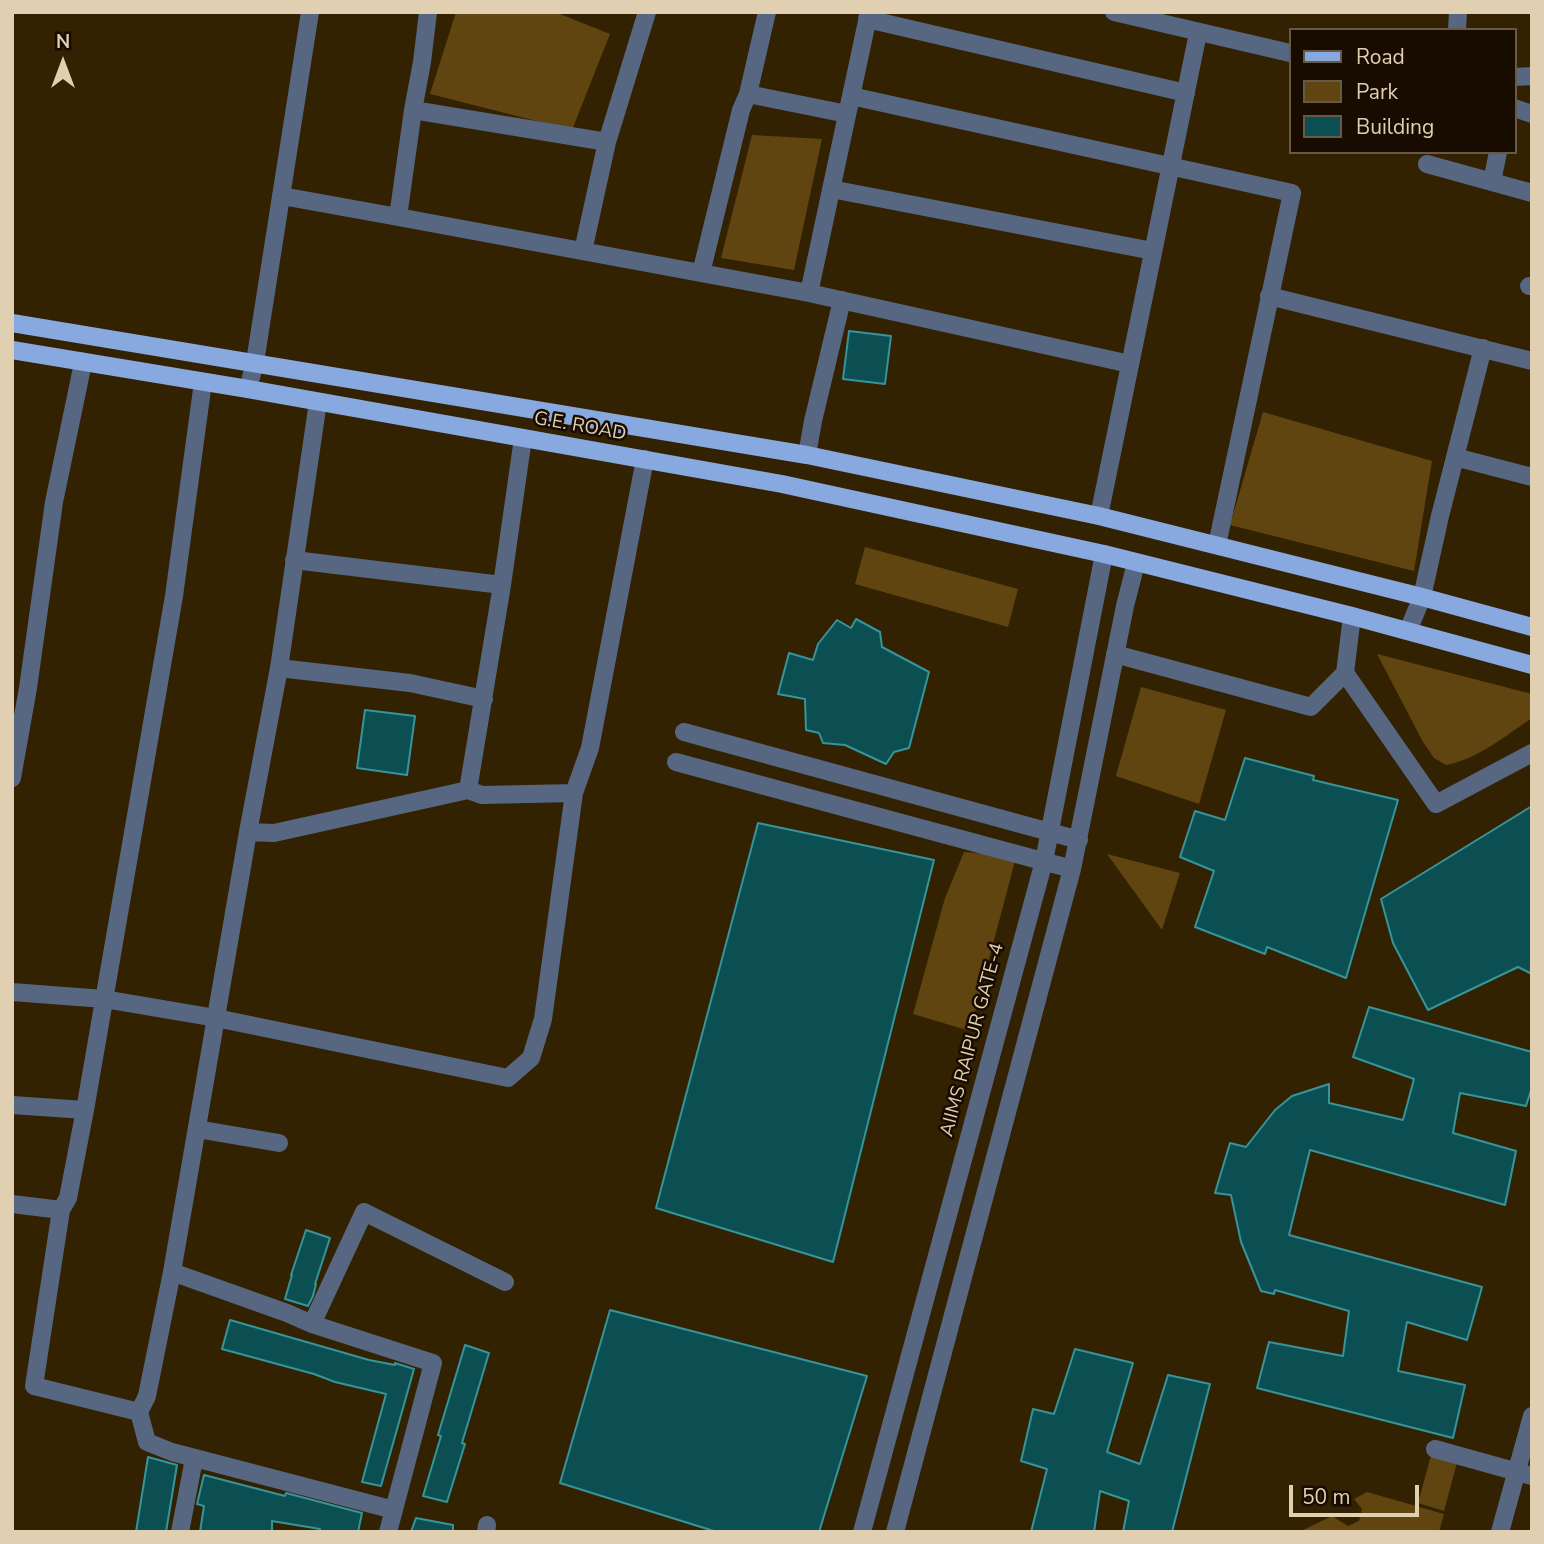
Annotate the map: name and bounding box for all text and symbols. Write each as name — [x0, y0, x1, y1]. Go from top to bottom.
north arrow — [28, 28, 98, 98]
legend — [1288, 28, 1516, 154]
text: N — [56, 29, 70, 55]
text: Road — [1356, 43, 1405, 71]
text: Park — [1356, 78, 1398, 106]
text: Building — [1356, 113, 1434, 141]
street label: G.E. ROAD — [532, 408, 628, 446]
street label: AIIMS RAIPUR GATE-4 — [936, 941, 1010, 1139]
scale bar — [1292, 1470, 1422, 1514]
text: 50 m — [1302, 1483, 1351, 1511]

